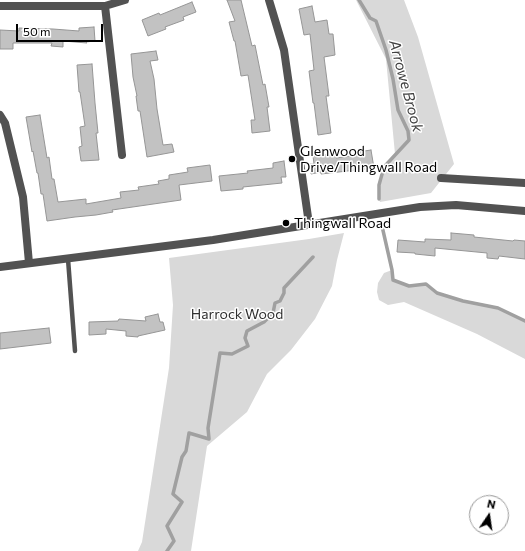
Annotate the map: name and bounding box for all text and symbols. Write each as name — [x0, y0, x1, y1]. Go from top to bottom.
scale bar — [18, 16, 105, 42]
text: 50 m — [23, 24, 51, 38]
water label: Arrowe Brook — [385, 38, 427, 134]
place label: Glenwood Drive/Thingwall Road — [300, 143, 437, 176]
marker: Glenwood Drive/Thingwall Road — [287, 154, 297, 164]
place label: Thingwall Road — [294, 215, 391, 231]
marker: Thingwall Road — [281, 218, 291, 228]
park label: Harrock Wood — [191, 306, 283, 322]
north arrow — [469, 495, 509, 535]
text: N — [486, 497, 497, 511]

